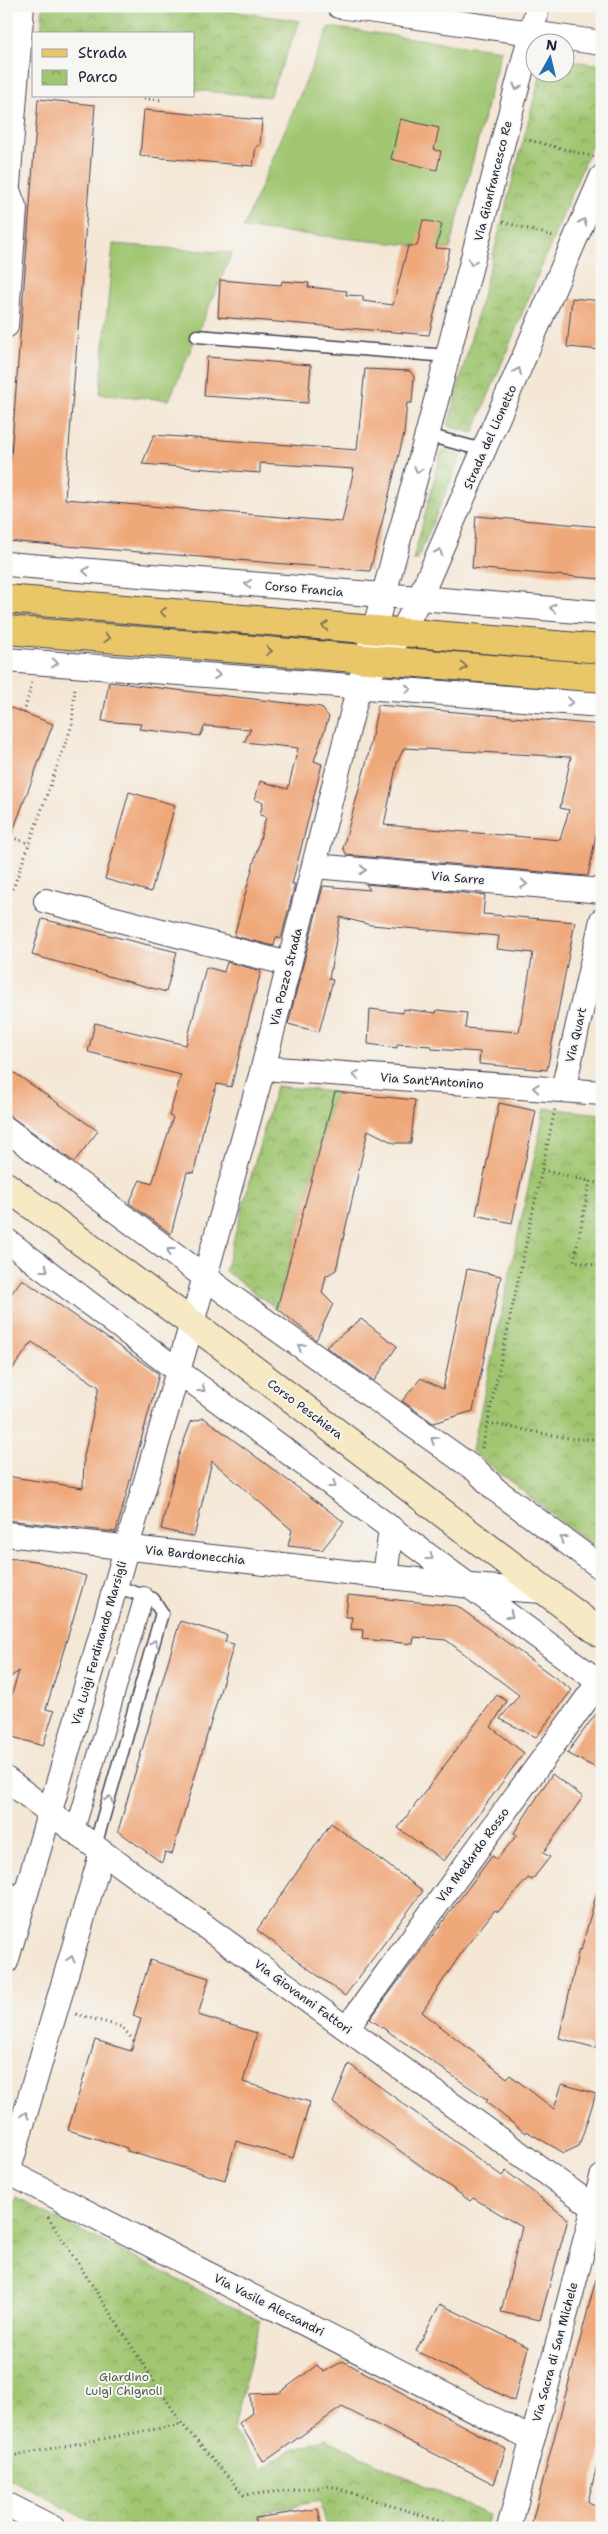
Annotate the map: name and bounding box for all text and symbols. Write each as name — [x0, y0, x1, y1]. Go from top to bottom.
legend — [32, 32, 195, 98]
north arrow — [526, 32, 576, 82]
text: N — [545, 35, 559, 55]
text: Strada — [78, 43, 127, 63]
text: Parco — [78, 67, 118, 87]
one-way arrow — [512, 83, 523, 92]
street label: Via Gianfrancesco Re — [470, 119, 516, 243]
one-way arrow — [576, 218, 587, 227]
one-way arrow — [467, 257, 478, 266]
one-way arrow — [512, 367, 523, 376]
street label: Strada del Lionetto — [460, 382, 520, 492]
one-way arrow — [413, 465, 423, 473]
one-way arrow — [433, 548, 444, 557]
one-way arrow — [82, 565, 90, 576]
street label: Corso Francia — [264, 578, 344, 600]
one-way arrow — [244, 579, 252, 590]
one-way arrow — [549, 603, 557, 614]
one-way arrow — [159, 607, 167, 618]
one-way arrow — [321, 620, 329, 631]
one-way arrow — [103, 632, 111, 643]
one-way arrow — [266, 646, 274, 657]
one-way arrow — [51, 658, 59, 669]
one-way arrow — [460, 661, 468, 672]
one-way arrow — [213, 670, 221, 681]
one-way arrow — [404, 684, 412, 695]
one-way arrow — [566, 697, 574, 708]
one-way arrow — [359, 864, 367, 875]
street label: Via Sarre — [430, 868, 486, 888]
one-way arrow — [521, 878, 529, 889]
street label: Via Pozzo Strada — [266, 926, 306, 1028]
street label: Via Quart — [562, 1006, 590, 1064]
one-way arrow — [352, 1069, 360, 1080]
street label: Via Sant'Antonino — [380, 1069, 484, 1093]
one-way arrow — [531, 1083, 539, 1094]
one-way arrow — [167, 1249, 176, 1257]
one-way arrow — [39, 1264, 48, 1272]
one-way arrow — [297, 1344, 307, 1353]
street label: Corso Peschiera — [264, 1375, 346, 1443]
one-way arrow — [196, 1383, 205, 1391]
one-way arrow — [430, 1437, 440, 1446]
one-way arrow — [327, 1479, 337, 1488]
one-way arrow — [560, 1537, 569, 1545]
street label: Via Bardonecchia — [144, 1542, 246, 1568]
one-way arrow — [424, 1551, 434, 1560]
street label: Via Luigi Ferdinando Marsigli — [68, 1559, 130, 1727]
one-way arrow — [504, 1610, 513, 1618]
one-way arrow — [148, 1640, 158, 1648]
one-way arrow — [103, 1796, 113, 1804]
street label: Via Medardo Rosso — [433, 1804, 513, 1906]
one-way arrow — [65, 1956, 75, 1964]
street label: Via Giovanni Fattori — [251, 1956, 355, 2038]
one-way arrow — [19, 2111, 29, 2120]
street label: Via Vasile Alecsandri — [211, 2270, 327, 2340]
street label: Via Sacra di San Michele — [529, 2280, 581, 2424]
park label: Giardino Luigi Chignoli — [85, 2369, 163, 2399]

